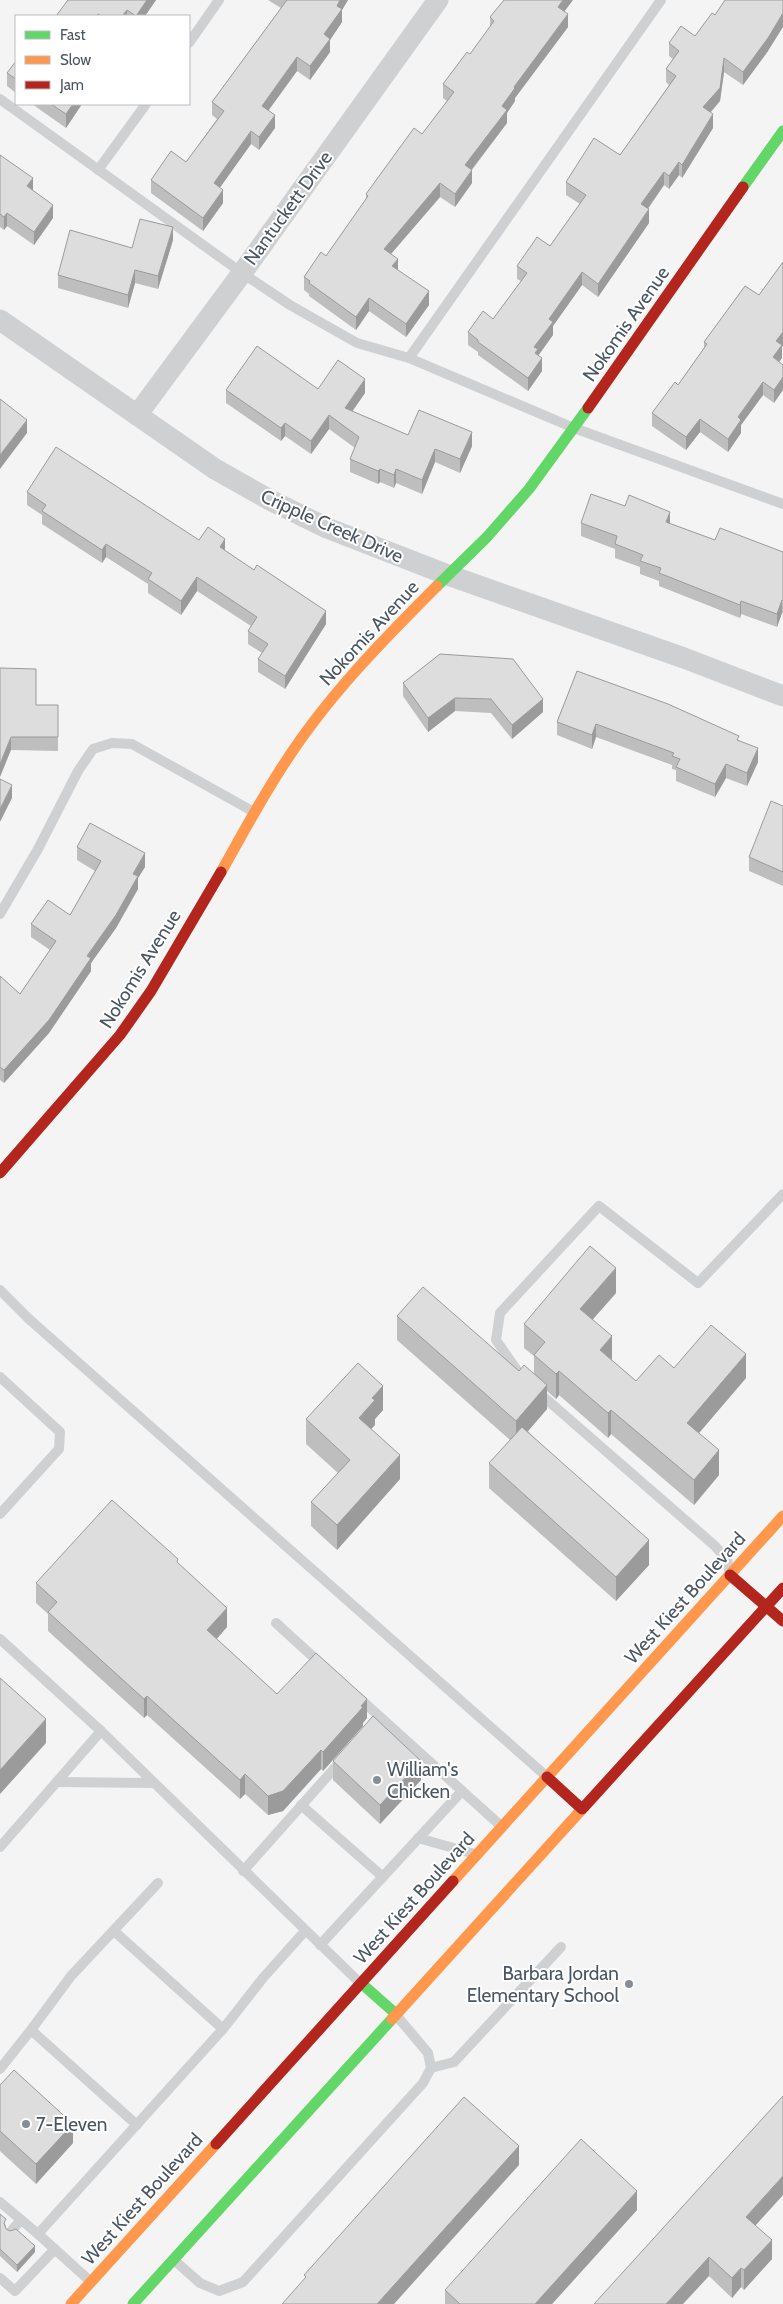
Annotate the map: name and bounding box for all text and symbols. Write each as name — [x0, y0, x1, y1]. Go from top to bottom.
legend — [15, 15, 190, 105]
text: Fast — [60, 26, 85, 44]
text: Slow — [60, 51, 91, 69]
text: Jam — [59, 76, 84, 94]
street label: Nantuckett Drive — [239, 146, 337, 269]
street label: Nokomis Avenue — [578, 262, 674, 386]
street label: Cripple Creek Drive — [257, 484, 407, 568]
street label: Nokomis Avenue — [314, 576, 424, 690]
street label: Nokomis Avenue — [94, 905, 186, 1032]
street label: West Kiest Boulevard — [620, 1527, 750, 1669]
place label: William's Chicken — [387, 1758, 458, 1803]
marker: William's Chicken — [371, 1774, 383, 1786]
street label: West Kiest Boulevard — [349, 1827, 479, 1969]
place label: Barbara Jordan Elementary School — [467, 1962, 620, 2007]
marker: Barbara Jordan Elementary School — [623, 1978, 635, 1990]
place label: 7-Eleven — [36, 2113, 107, 2136]
marker: 7-Eleven — [20, 2118, 32, 2130]
street label: West Kiest Boulevard — [77, 2128, 207, 2270]

